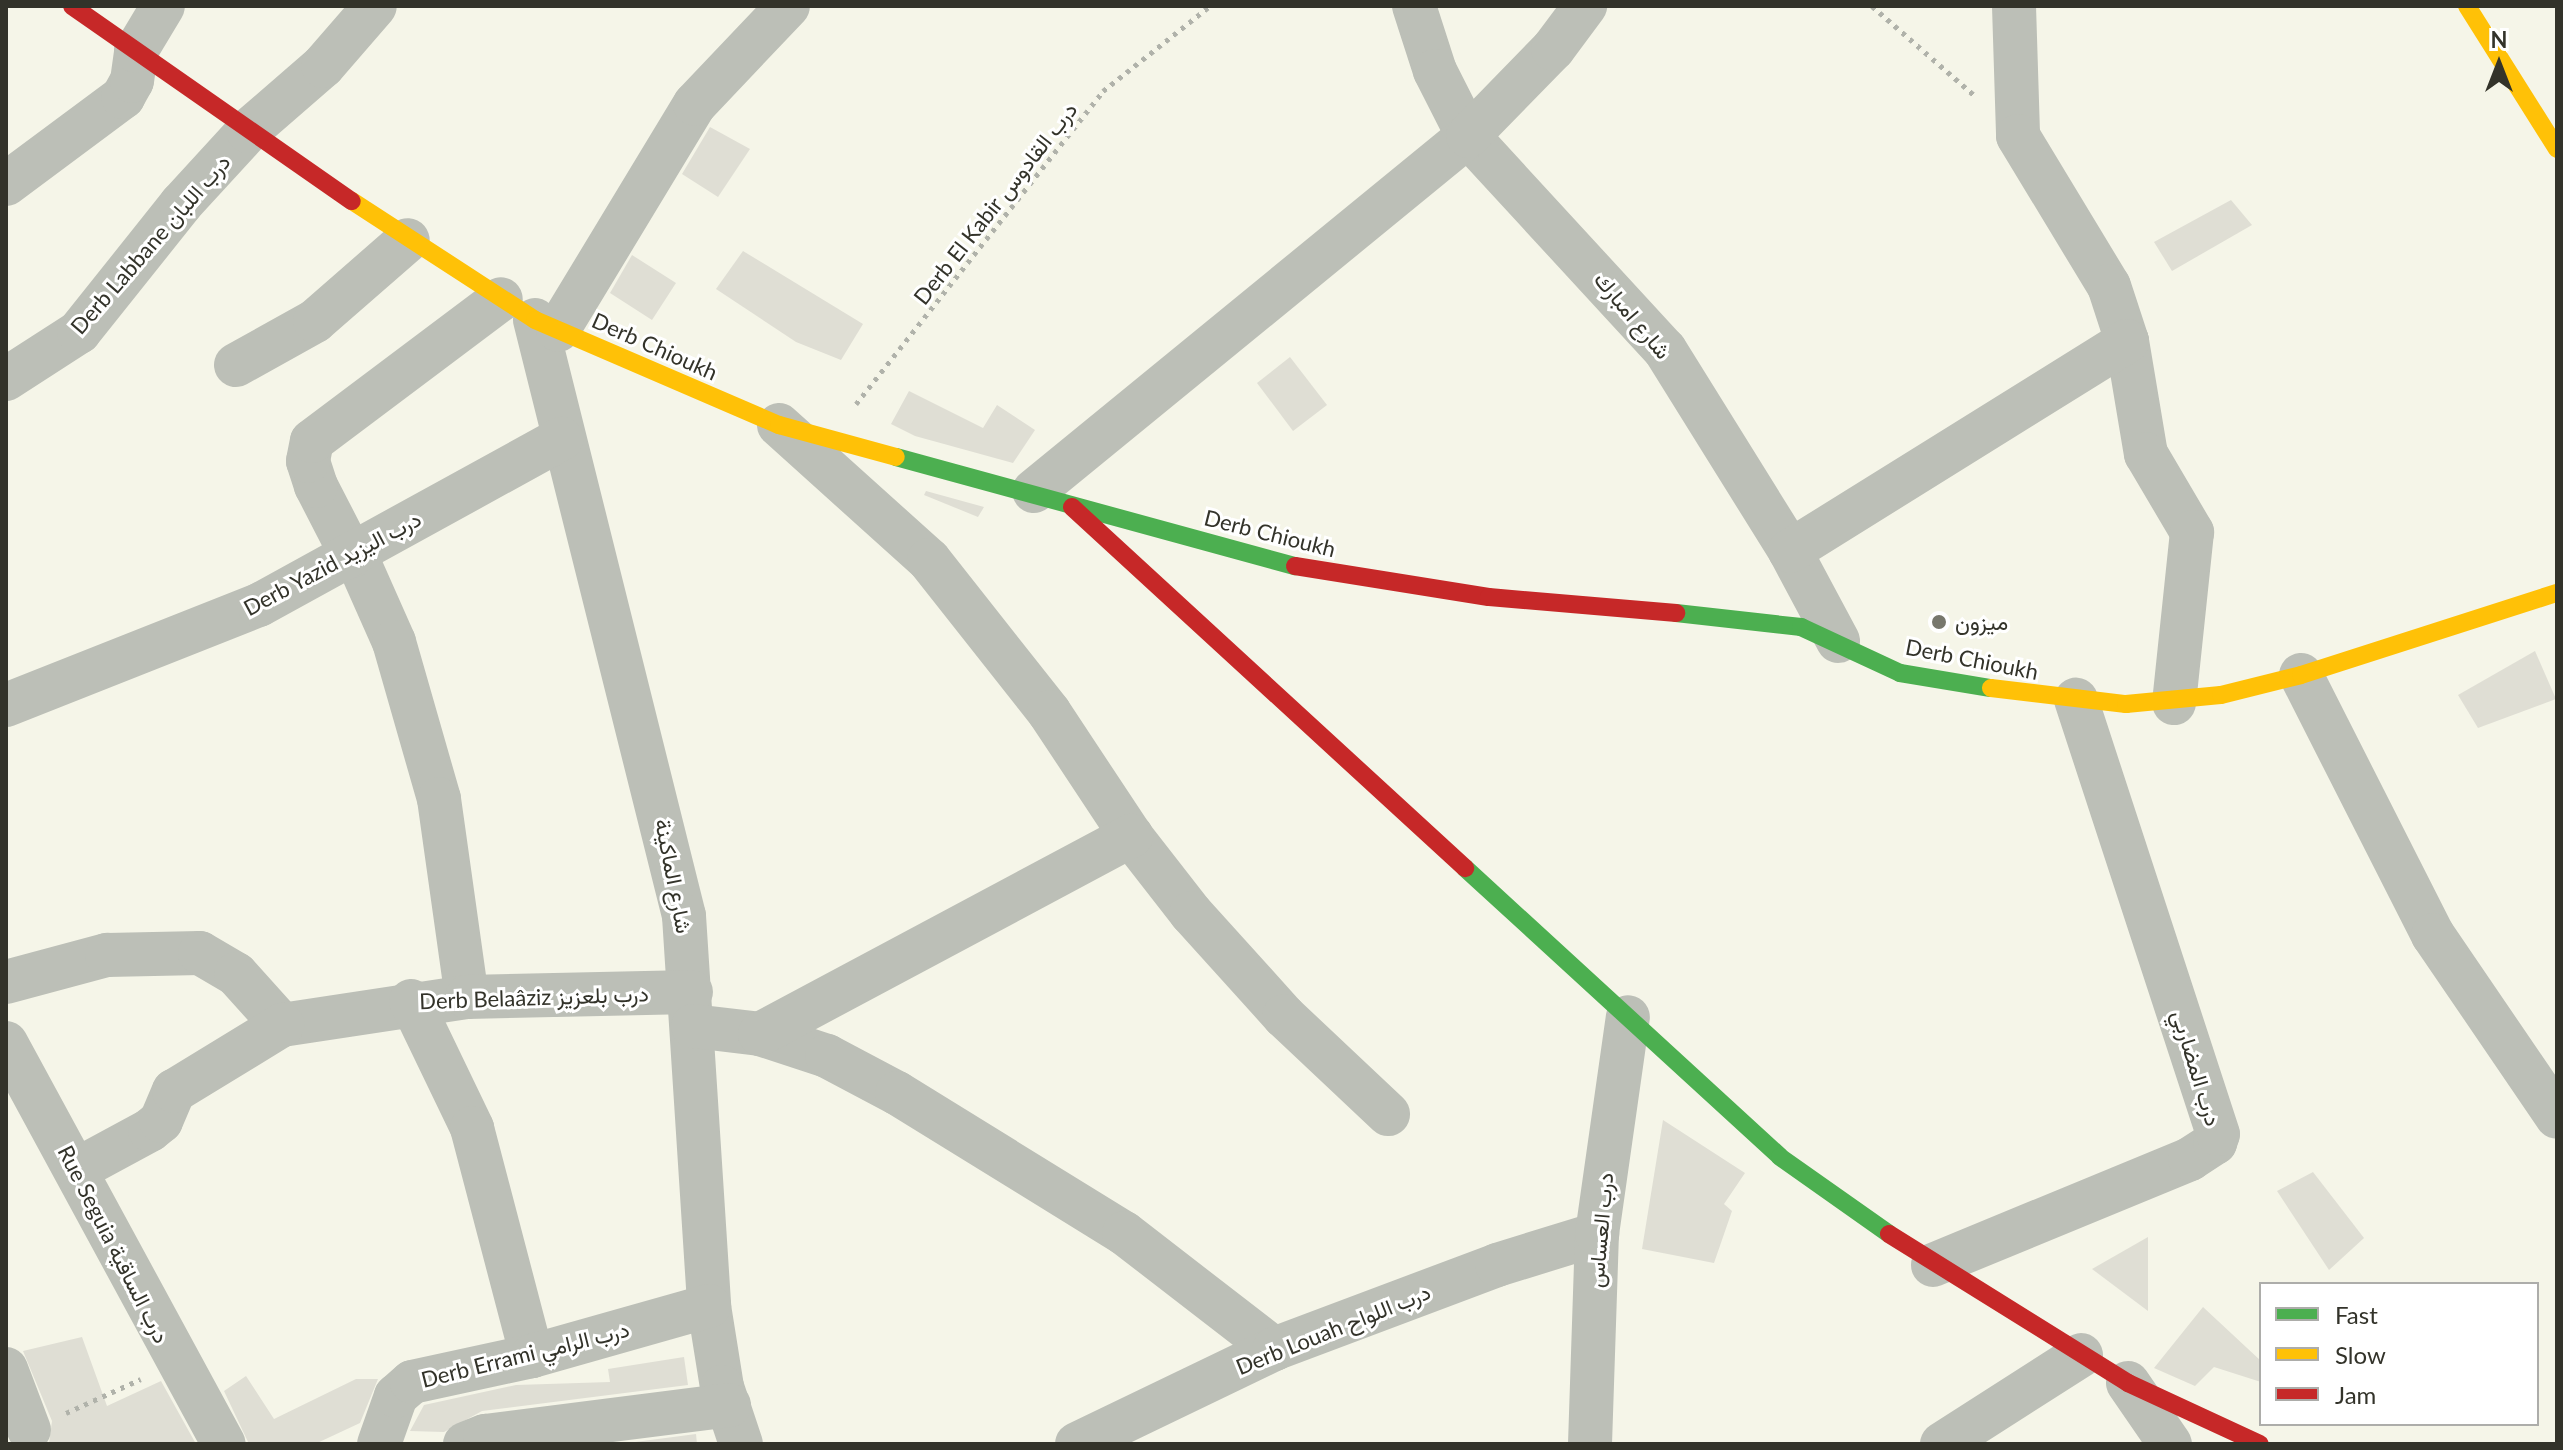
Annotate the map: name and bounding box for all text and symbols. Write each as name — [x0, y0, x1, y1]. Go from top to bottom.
north arrow — [2459, 24, 2539, 104]
text: N — [2491, 26, 2507, 53]
street label: Derb El Kabir درب القادوس — [908, 96, 1082, 310]
street label: Derb Labbane درب اللبان — [65, 149, 235, 339]
street label: شارع امبارك — [1589, 266, 1677, 364]
street label: Derb Chioukh — [588, 307, 722, 385]
street label: Derb Chioukh — [1202, 504, 1338, 562]
street label: Derb Yazid درب اليزيد — [238, 505, 426, 621]
place label: ميزون — [1955, 609, 2008, 635]
marker: ميزون — [1930, 613, 1948, 631]
street label: Derb Chioukh — [1903, 633, 2041, 685]
street label: شارع الماكينة — [650, 816, 698, 936]
street label: Derb Belaâziz درب بلعزيز — [419, 980, 649, 1014]
street label: درب المضاربي — [2167, 1007, 2227, 1129]
street label: Rue Seguia درب الساقية — [53, 1141, 175, 1347]
street label: درب العساس — [1582, 1171, 1618, 1289]
street label: Derb Louah درب اللواح — [1232, 1278, 1434, 1380]
legend — [2259, 1282, 2539, 1426]
text: Fast — [2335, 1300, 2378, 1329]
street label: Derb Errami درب الرامي — [418, 1315, 632, 1393]
text: Slow — [2335, 1340, 2386, 1369]
text: Jam — [2335, 1380, 2376, 1409]

